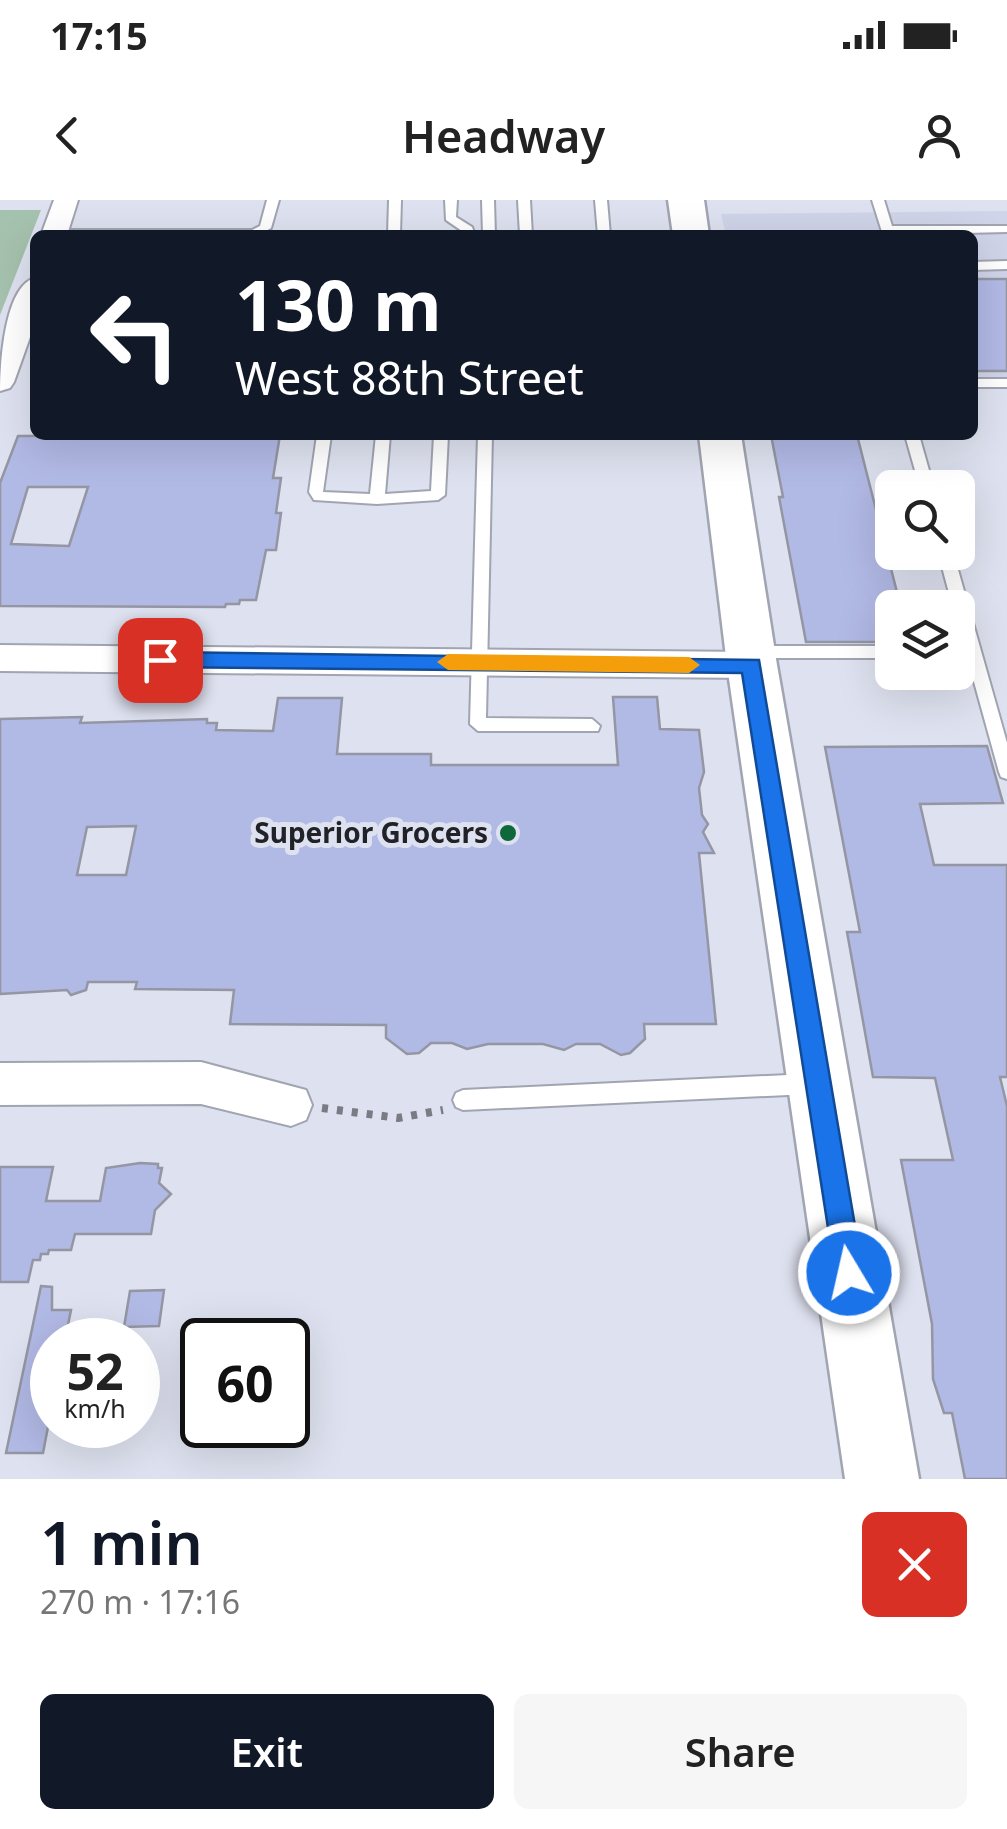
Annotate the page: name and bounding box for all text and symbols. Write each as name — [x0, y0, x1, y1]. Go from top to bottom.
text: 17:15 — [50, 9, 148, 61]
text: Headway — [402, 105, 605, 166]
icon: back — [40, 108, 95, 163]
icon: person — [912, 108, 967, 163]
text: 130 m — [235, 256, 442, 352]
icon: left — [70, 270, 200, 400]
text: West 88th Street — [235, 347, 584, 408]
map controls — [875, 470, 975, 690]
button: search — [875, 470, 975, 570]
button: layers — [875, 590, 975, 690]
pin — [118, 618, 203, 703]
icon: arrive — [133, 633, 188, 688]
place label: Superior Grocers — [254, 813, 488, 851]
marker: Superior Grocers — [497, 822, 519, 844]
position arrow — [797, 1221, 901, 1325]
speed limit sign: 60 — [180, 1318, 310, 1448]
text: 52 — [66, 1337, 124, 1405]
text: km/h — [64, 1391, 126, 1425]
text: 1 min — [40, 1501, 203, 1583]
button: close — [862, 1512, 967, 1617]
text: 270 m · 17:16 — [40, 1580, 240, 1623]
button: Exit — [40, 1694, 494, 1809]
button: Share — [514, 1694, 967, 1809]

